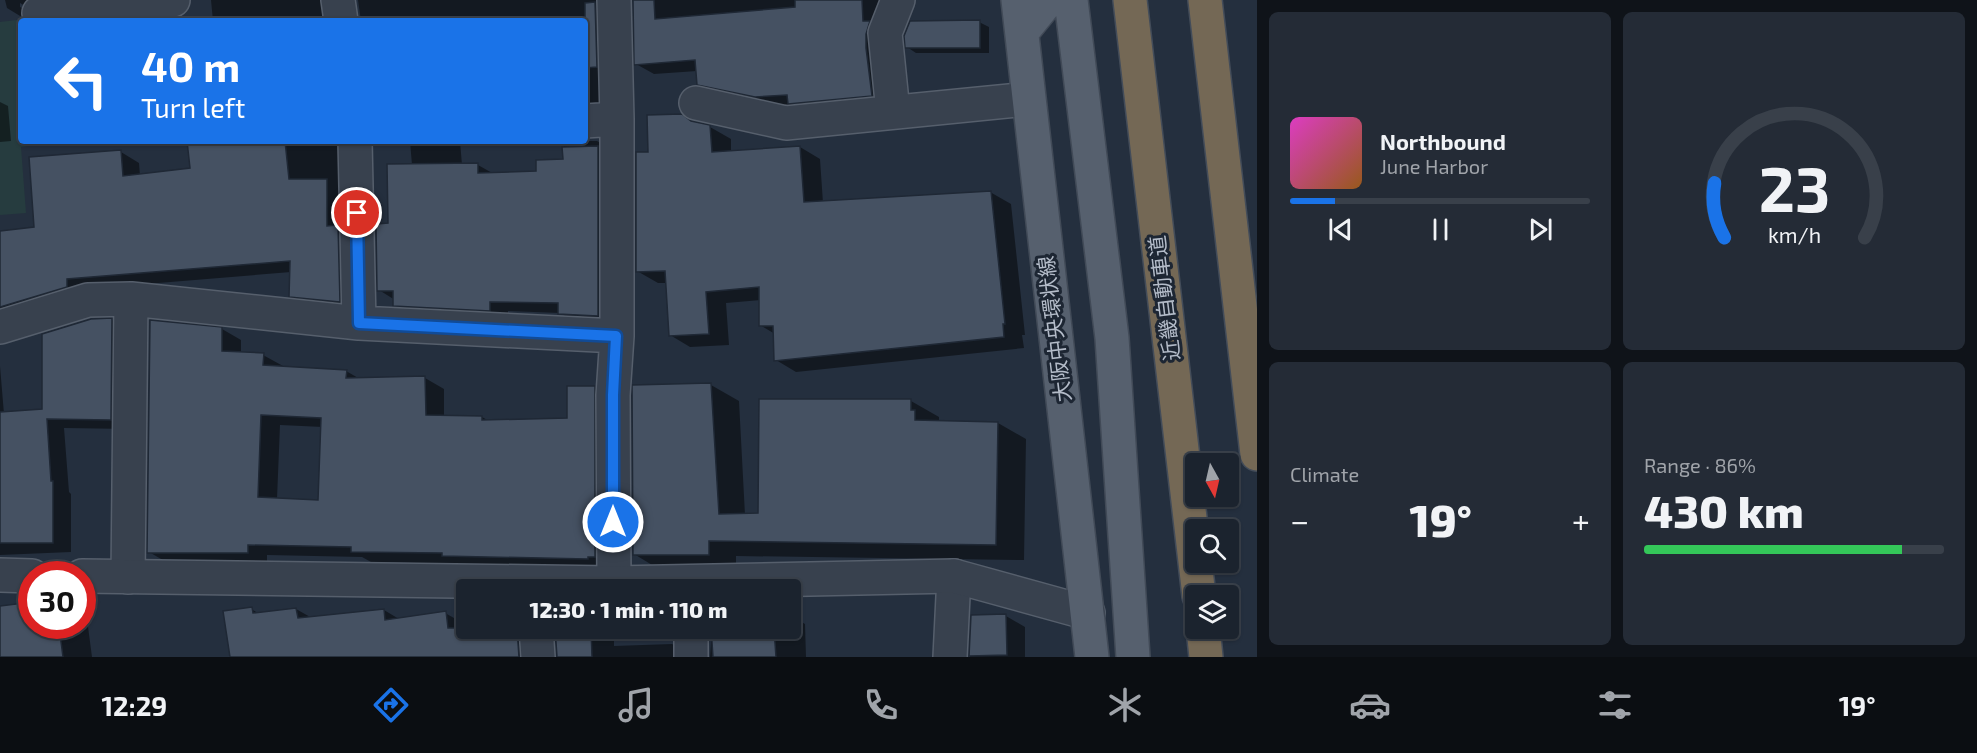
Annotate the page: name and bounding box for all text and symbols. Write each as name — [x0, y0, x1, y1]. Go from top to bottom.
text: 40 m — [141, 40, 240, 90]
icon: left — [42, 42, 120, 120]
text: Turn left — [141, 91, 245, 123]
text: Northbound — [1380, 128, 1506, 154]
text: 23 — [1758, 150, 1830, 225]
text: June Harbor — [1380, 154, 1488, 178]
pin — [331, 187, 382, 238]
icon: arrive — [340, 196, 373, 229]
icon: previous — [1324, 213, 1357, 246]
icon: pause — [1424, 213, 1457, 246]
icon: next — [1524, 213, 1557, 246]
text: km/h — [1767, 223, 1821, 248]
street label: 近畿自動車道 — [1143, 234, 1184, 362]
street label: 大阪中央環状線 — [1032, 255, 1075, 404]
north arrow — [1185, 453, 1239, 507]
map controls — [1185, 453, 1239, 639]
text: Range · 86% — [1644, 453, 1756, 477]
text: Climate — [1290, 462, 1359, 486]
text: 430 km — [1644, 483, 1804, 537]
position arrow — [581, 490, 645, 554]
text: 19° — [1409, 492, 1472, 546]
text: − — [1290, 500, 1309, 540]
text: + — [1572, 500, 1590, 540]
button: search — [1185, 519, 1239, 573]
speed limit sign: 30 — [18, 561, 96, 639]
button: layers — [1185, 585, 1239, 639]
text: 12:30 · 1 min · 110 m — [530, 596, 727, 622]
icon: directions — [370, 684, 412, 726]
icon: music — [615, 684, 657, 726]
icon: phone — [860, 684, 902, 726]
icon: climate — [1104, 684, 1146, 726]
icon: car — [1349, 684, 1391, 726]
icon: filters — [1594, 684, 1636, 726]
text: 12:29 — [101, 689, 167, 721]
text: 19° — [1839, 689, 1876, 721]

